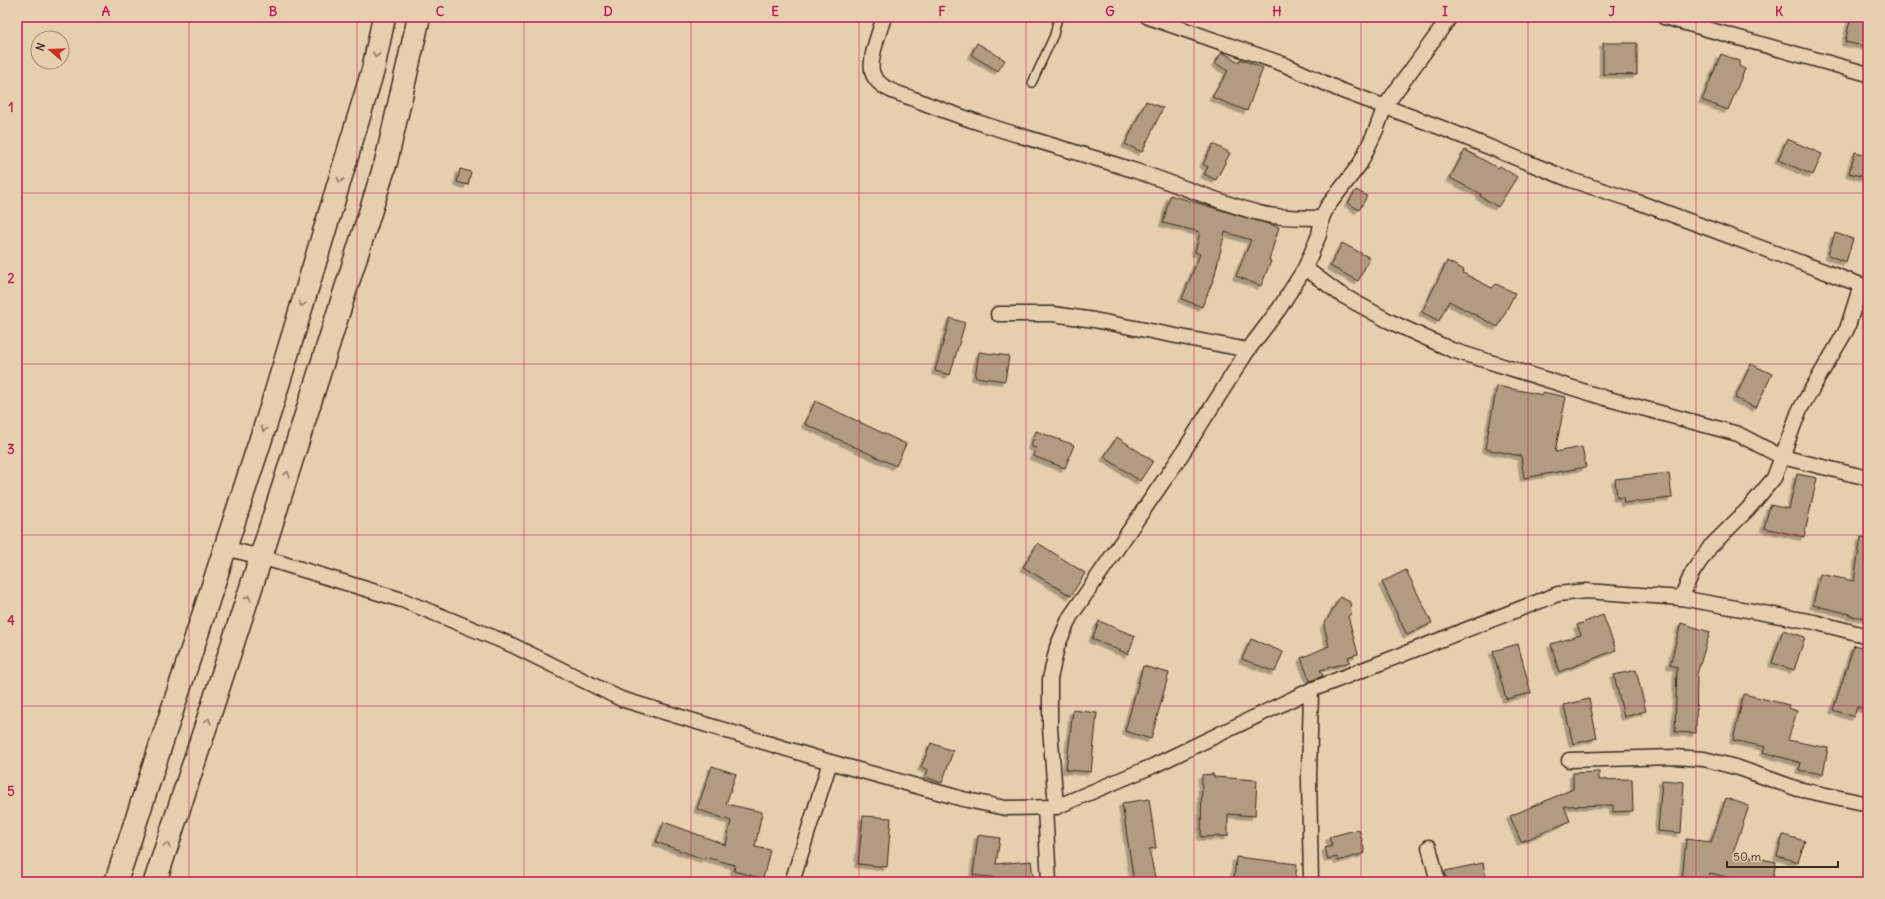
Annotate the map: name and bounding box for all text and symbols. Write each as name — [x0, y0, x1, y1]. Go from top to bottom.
text: A — [102, 3, 111, 20]
text: B — [269, 3, 278, 20]
text: C — [436, 3, 445, 20]
text: D — [603, 3, 613, 20]
text: E — [771, 3, 779, 20]
text: F — [938, 3, 946, 20]
text: G — [1105, 3, 1115, 20]
text: H — [1272, 3, 1282, 20]
text: I — [1442, 3, 1448, 20]
text: J — [1609, 3, 1616, 20]
text: K — [1775, 3, 1784, 20]
north arrow — [30, 30, 70, 70]
text: N — [33, 41, 48, 53]
one-way arrow — [372, 52, 381, 58]
text: 1 — [8, 99, 14, 116]
one-way arrow — [336, 176, 345, 183]
text: 2 — [7, 270, 15, 287]
one-way arrow — [298, 301, 307, 308]
one-way arrow — [260, 425, 269, 432]
text: 3 — [7, 441, 15, 458]
one-way arrow — [282, 471, 291, 478]
one-way arrow — [243, 594, 252, 601]
text: 4 — [7, 612, 15, 629]
one-way arrow — [203, 718, 211, 725]
text: 5 — [7, 783, 15, 800]
one-way arrow — [163, 842, 171, 849]
scale bar — [1727, 843, 1838, 869]
text: 50 m — [1733, 849, 1762, 864]

